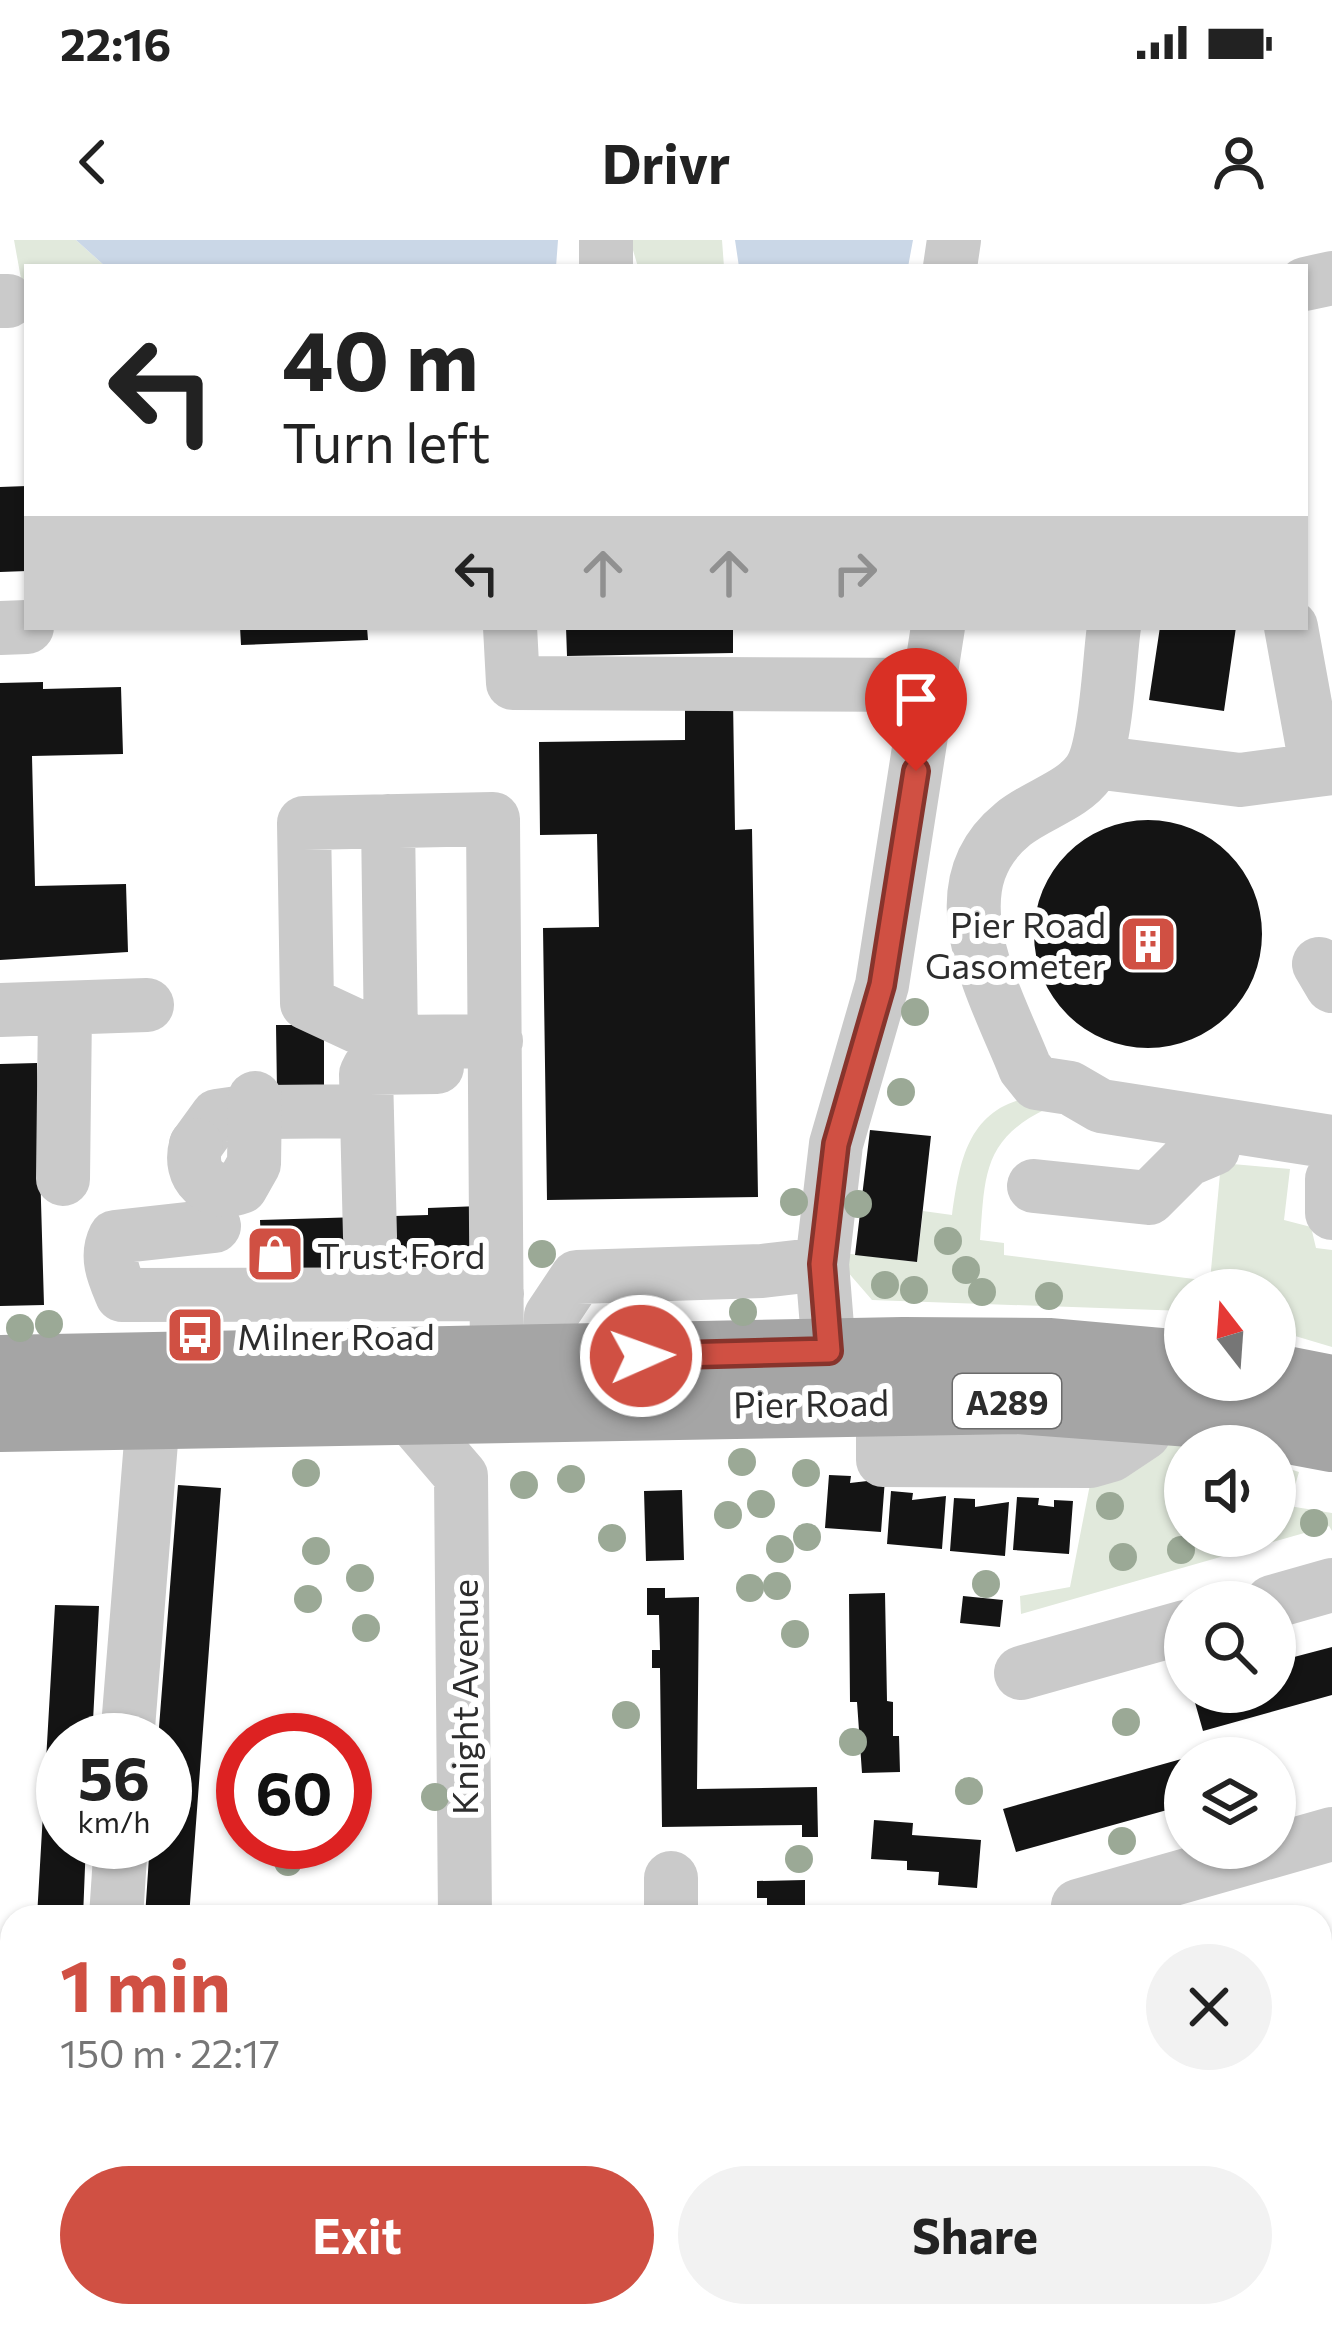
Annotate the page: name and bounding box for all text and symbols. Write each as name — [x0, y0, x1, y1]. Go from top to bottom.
text: 22:16 — [60, 15, 171, 70]
icon: back — [60, 129, 126, 195]
text: Drivr — [602, 129, 730, 195]
icon: person — [1206, 129, 1272, 195]
text: 40 m — [282, 306, 479, 408]
icon: left — [84, 312, 240, 468]
text: Turn left — [282, 408, 490, 474]
icon: left — [444, 540, 510, 606]
icon: ahead — [570, 540, 636, 606]
icon: ahead — [696, 540, 762, 606]
icon: right — [822, 540, 888, 606]
pin — [865, 648, 967, 771]
icon: arrive — [883, 666, 949, 732]
place label: Pier Road Gasometer — [925, 901, 1106, 986]
building icon: Pier Road Gasometer — [1117, 913, 1179, 975]
shop icon: Trust Ford — [244, 1223, 306, 1285]
place label: Trust Ford — [317, 1232, 485, 1276]
north arrow — [1164, 1269, 1296, 1401]
map controls — [1164, 1269, 1296, 1869]
position arrow — [578, 1293, 704, 1419]
bus stop icon: Milner Road — [164, 1304, 226, 1366]
place label: Milner Road — [237, 1313, 435, 1357]
road number: A289 — [953, 1374, 1061, 1428]
street label: Pier Road — [733, 1379, 889, 1425]
button: sound — [1164, 1425, 1296, 1557]
street label: Knight Avenue — [441, 1579, 485, 1815]
button: search — [1164, 1581, 1296, 1713]
speed limit sign: 60 — [216, 1713, 372, 1869]
button: layers — [1164, 1737, 1296, 1869]
text: 56 — [78, 1739, 150, 1812]
text: km/h — [78, 1802, 150, 1839]
text: 1 min — [60, 1939, 231, 2027]
button: close — [1146, 1944, 1272, 2070]
text: 150 m · 22:17 — [60, 2028, 280, 2076]
button: Exit — [60, 2166, 654, 2304]
button: Share — [678, 2166, 1272, 2304]

